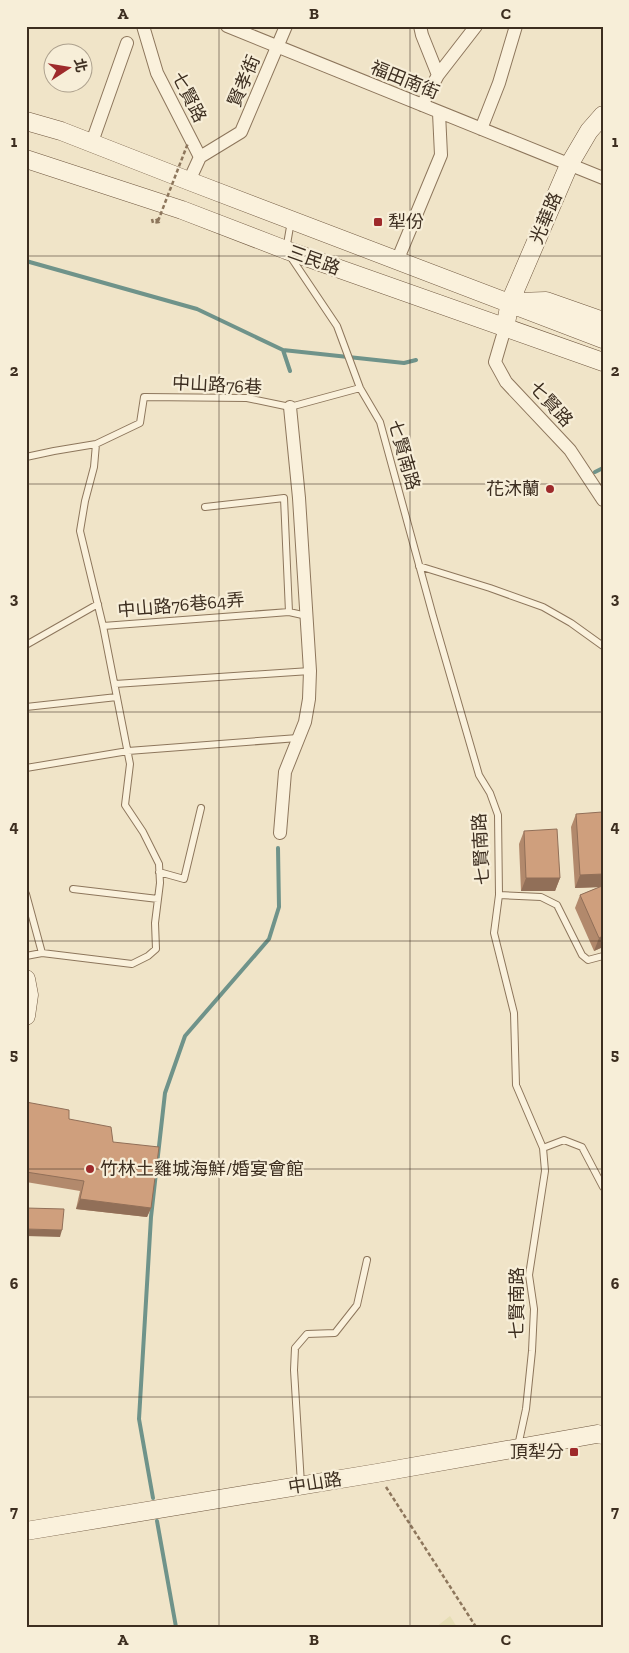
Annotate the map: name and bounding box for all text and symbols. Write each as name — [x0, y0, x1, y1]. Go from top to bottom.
text: A — [118, 4, 129, 23]
text: B — [309, 4, 319, 23]
text: C — [501, 4, 511, 23]
north arrow — [42, 42, 92, 92]
street label: 賢孝街 — [223, 52, 265, 110]
street label: 福田南街 — [368, 56, 442, 104]
text: 北 — [70, 57, 90, 74]
street label: 七賢路 — [167, 68, 211, 126]
text: 1 — [11, 132, 18, 151]
text: 1 — [612, 132, 619, 151]
street label: 光華路 — [525, 189, 567, 247]
place label: 犁份 — [388, 211, 424, 233]
marker: 犁份 — [372, 216, 384, 228]
street label: 三民路 — [285, 240, 343, 280]
text: 2 — [10, 361, 19, 380]
text: 2 — [611, 361, 620, 380]
street label: 中山路76巷 — [171, 372, 263, 398]
street label: 七賢路 — [525, 377, 577, 431]
street label: 七賢南路 — [384, 417, 424, 493]
place label: 花沐蘭 — [486, 478, 540, 500]
marker: 花沐蘭 — [544, 483, 556, 495]
street label: 中山路76巷64弄 — [117, 588, 245, 622]
text: 3 — [10, 589, 19, 608]
text: 3 — [611, 589, 620, 608]
street label: 七賢南路 — [468, 812, 494, 886]
text: 4 — [9, 817, 19, 836]
text: 4 — [610, 817, 620, 836]
text: 5 — [10, 1045, 18, 1064]
text: 5 — [611, 1045, 619, 1064]
place label: 竹林土雞城海鮮/婚宴會館 — [100, 1158, 304, 1180]
marker: 竹林土雞城海鮮/婚宴會館 — [84, 1163, 96, 1175]
street label: 七賢南路 — [506, 1267, 528, 1339]
text: 6 — [10, 1274, 19, 1293]
text: 6 — [611, 1274, 620, 1293]
place label: 頂犁分 — [510, 1441, 564, 1463]
marker: 頂犁分 — [568, 1446, 580, 1458]
street label: 中山路 — [287, 1468, 343, 1498]
text: 7 — [10, 1502, 18, 1521]
text: 7 — [611, 1502, 619, 1521]
text: A — [118, 1630, 129, 1649]
text: B — [309, 1630, 319, 1649]
text: C — [501, 1630, 511, 1649]

